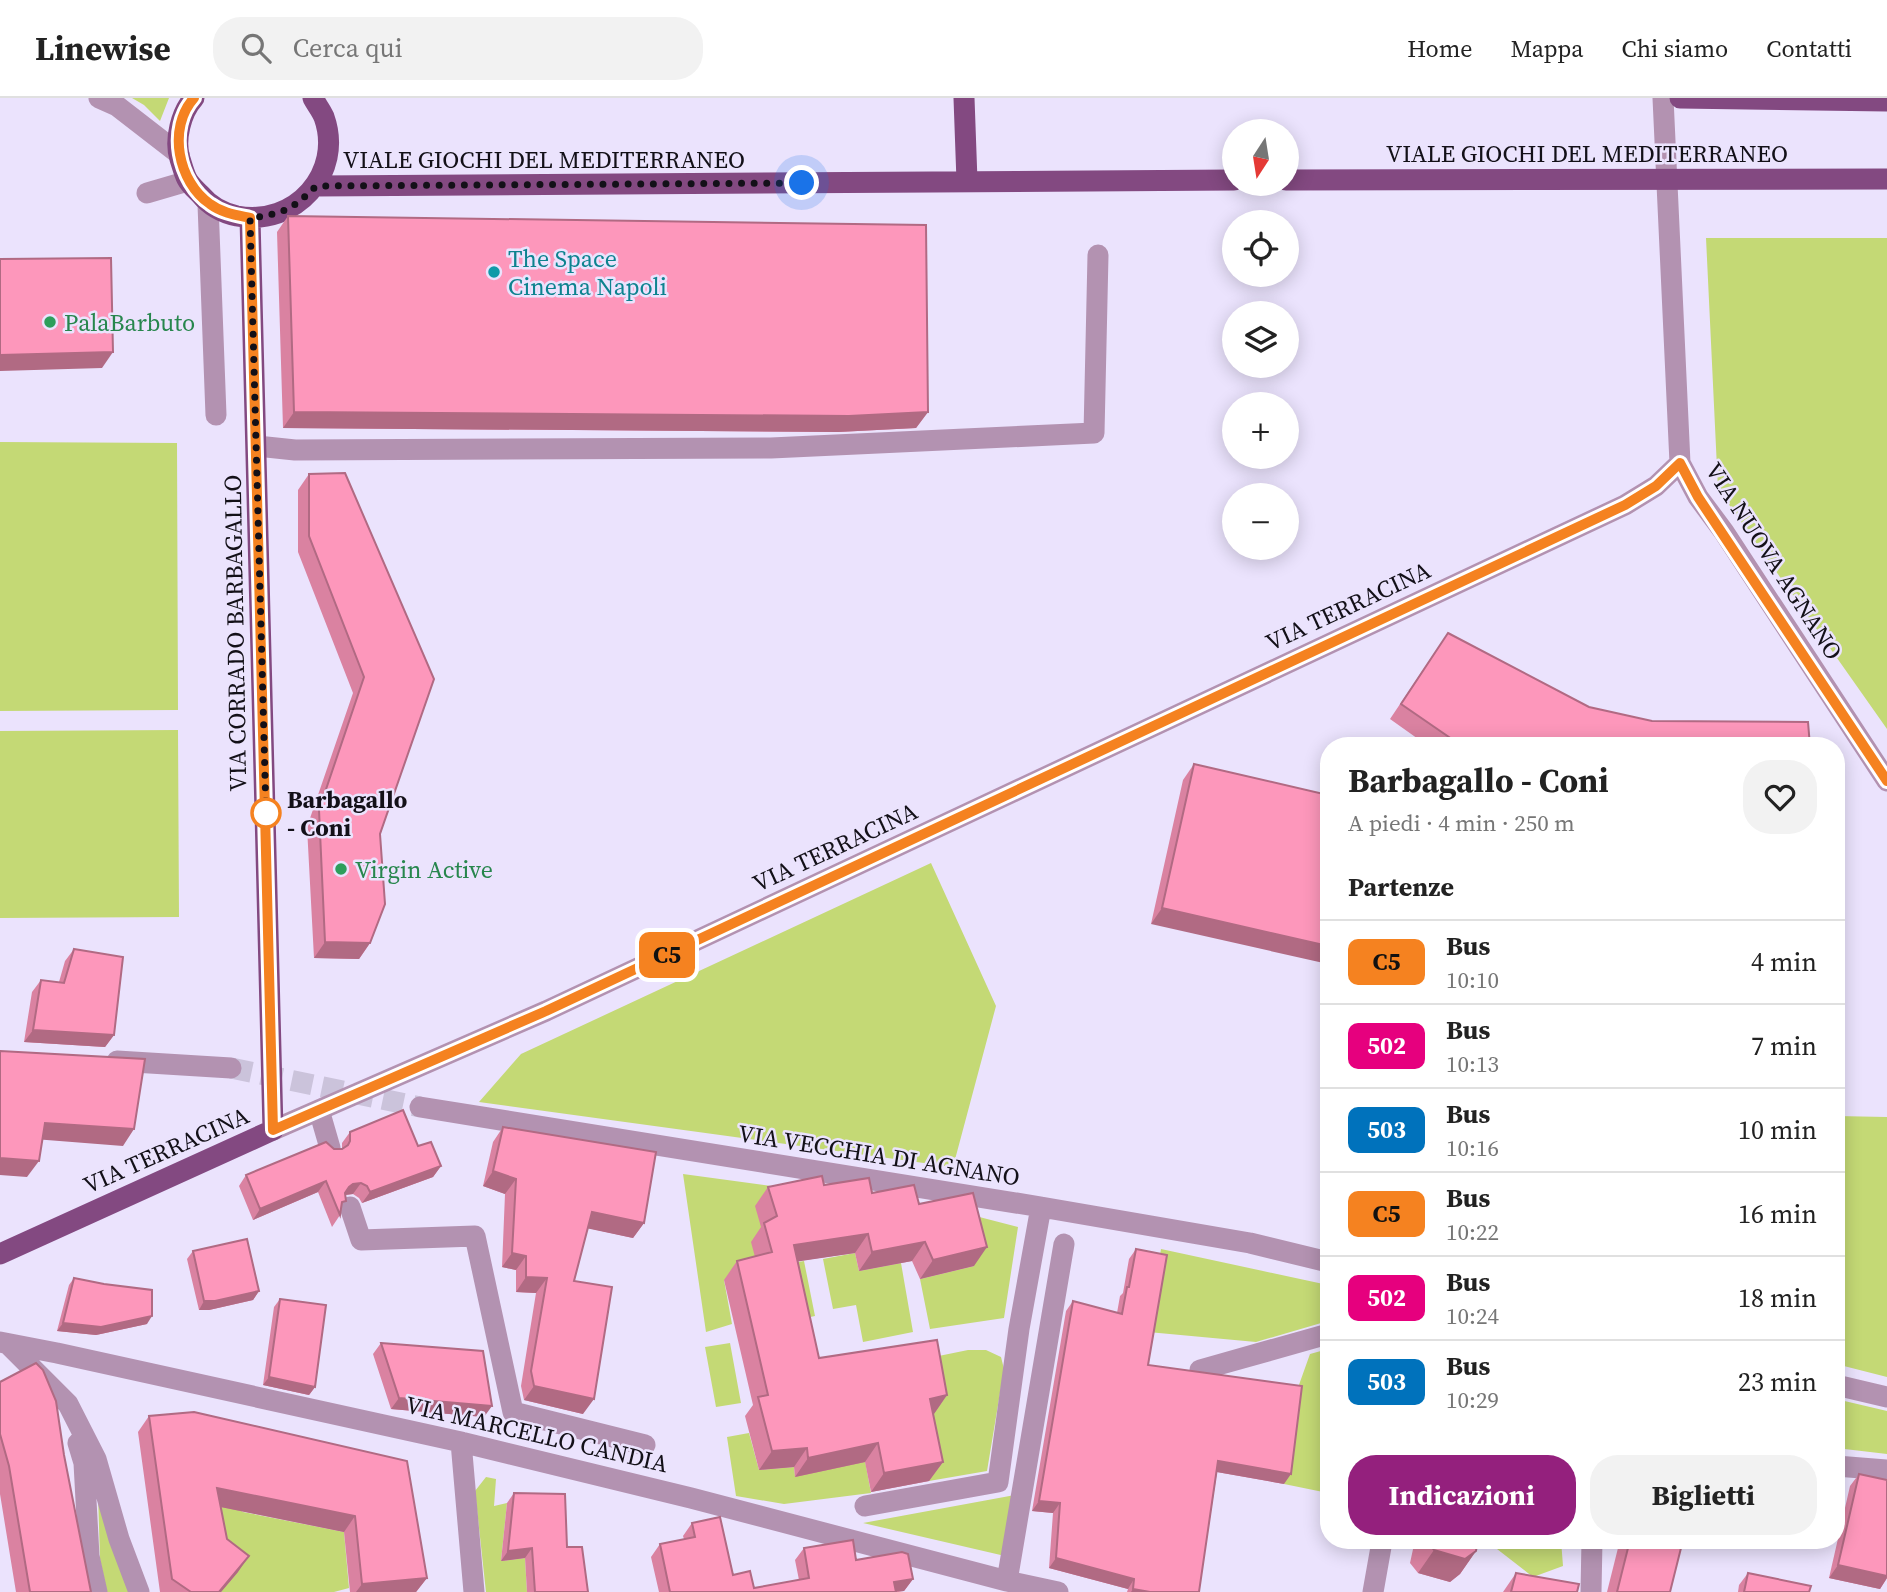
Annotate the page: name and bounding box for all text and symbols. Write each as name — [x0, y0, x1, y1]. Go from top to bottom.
search box — [213, 17, 703, 80]
text: Linewise — [35, 26, 171, 71]
icon: search — [237, 29, 275, 67]
text: Cerca qui — [293, 30, 402, 66]
text: Home — [1407, 32, 1473, 65]
text: Mappa — [1511, 32, 1583, 65]
text: Chi siamo — [1621, 32, 1728, 65]
text: Contatti — [1766, 32, 1852, 65]
north arrow — [1222, 119, 1298, 196]
map controls — [1222, 119, 1299, 560]
street label: VIALE GIOCHI DEL MEDITERRANEO — [1386, 137, 1788, 170]
street label: VIALE GIOCHI DEL MEDITERRANEO — [343, 143, 745, 176]
your location — [784, 165, 819, 200]
button: locate — [1222, 210, 1299, 287]
place label: The Space Cinema Napoli — [508, 242, 667, 303]
marker: The Space Cinema Napoli — [486, 264, 502, 280]
button: layers — [1222, 301, 1299, 378]
place label: PalaBarbuto — [64, 306, 195, 339]
marker: PalaBarbuto — [42, 314, 58, 330]
button: + — [1222, 392, 1299, 469]
street label: VIA NUOVA AGNANO — [1698, 456, 1850, 666]
street label: VIA CORRADO BARBAGALLO — [216, 474, 254, 792]
button: − — [1222, 483, 1299, 560]
street label: VIA TERRACINA — [1260, 553, 1436, 659]
text: Barbagallo - Coni — [1348, 758, 1609, 803]
button: heart — [1743, 760, 1817, 834]
place label: Barbagallo - Coni — [287, 783, 407, 844]
street label: VIA TERRACINA — [747, 794, 923, 900]
marker: Barbagallo - Coni — [251, 798, 281, 828]
text: A piedi · 4 min · 250 m — [1348, 807, 1575, 839]
place label: Virgin Active — [355, 853, 493, 886]
marker: Virgin Active — [333, 861, 349, 877]
text: Partenze — [1348, 869, 1454, 905]
text: Bus — [1446, 928, 1490, 964]
line badge: C5 — [636, 932, 698, 978]
text: C5 — [653, 938, 681, 971]
text: 4 min — [1751, 944, 1817, 980]
text: C5 — [1373, 945, 1400, 978]
text: 10:10 — [1446, 964, 1499, 996]
text: Bus — [1446, 1012, 1490, 1048]
text: 7 min — [1751, 1028, 1817, 1064]
text: 502 — [1367, 1029, 1406, 1062]
text: 10:13 — [1446, 1048, 1499, 1080]
text: Bus — [1446, 1096, 1490, 1132]
street label: VIA TERRACINA — [78, 1099, 254, 1201]
text: 10 min — [1738, 1112, 1817, 1148]
text: 503 — [1367, 1113, 1406, 1146]
street label: VIA VECCHIA DI AGNANO — [736, 1116, 1022, 1194]
text: 10:16 — [1446, 1132, 1499, 1164]
text: Bus — [1446, 1180, 1490, 1216]
text: 16 min — [1738, 1196, 1817, 1232]
text: C5 — [1373, 1197, 1400, 1230]
text: 10:22 — [1446, 1216, 1499, 1248]
text: Bus — [1446, 1264, 1490, 1300]
text: 18 min — [1738, 1280, 1817, 1316]
text: 502 — [1367, 1281, 1406, 1314]
text: 10:24 — [1446, 1300, 1499, 1332]
text: Bus — [1446, 1348, 1490, 1384]
text: 23 min — [1738, 1364, 1817, 1400]
text: 503 — [1367, 1365, 1406, 1398]
text: 10:29 — [1446, 1384, 1499, 1416]
street label: VIA MARCELLO CANDIA — [403, 1388, 672, 1480]
button: Indicazioni — [1348, 1455, 1576, 1535]
button: Biglietti — [1590, 1455, 1817, 1535]

